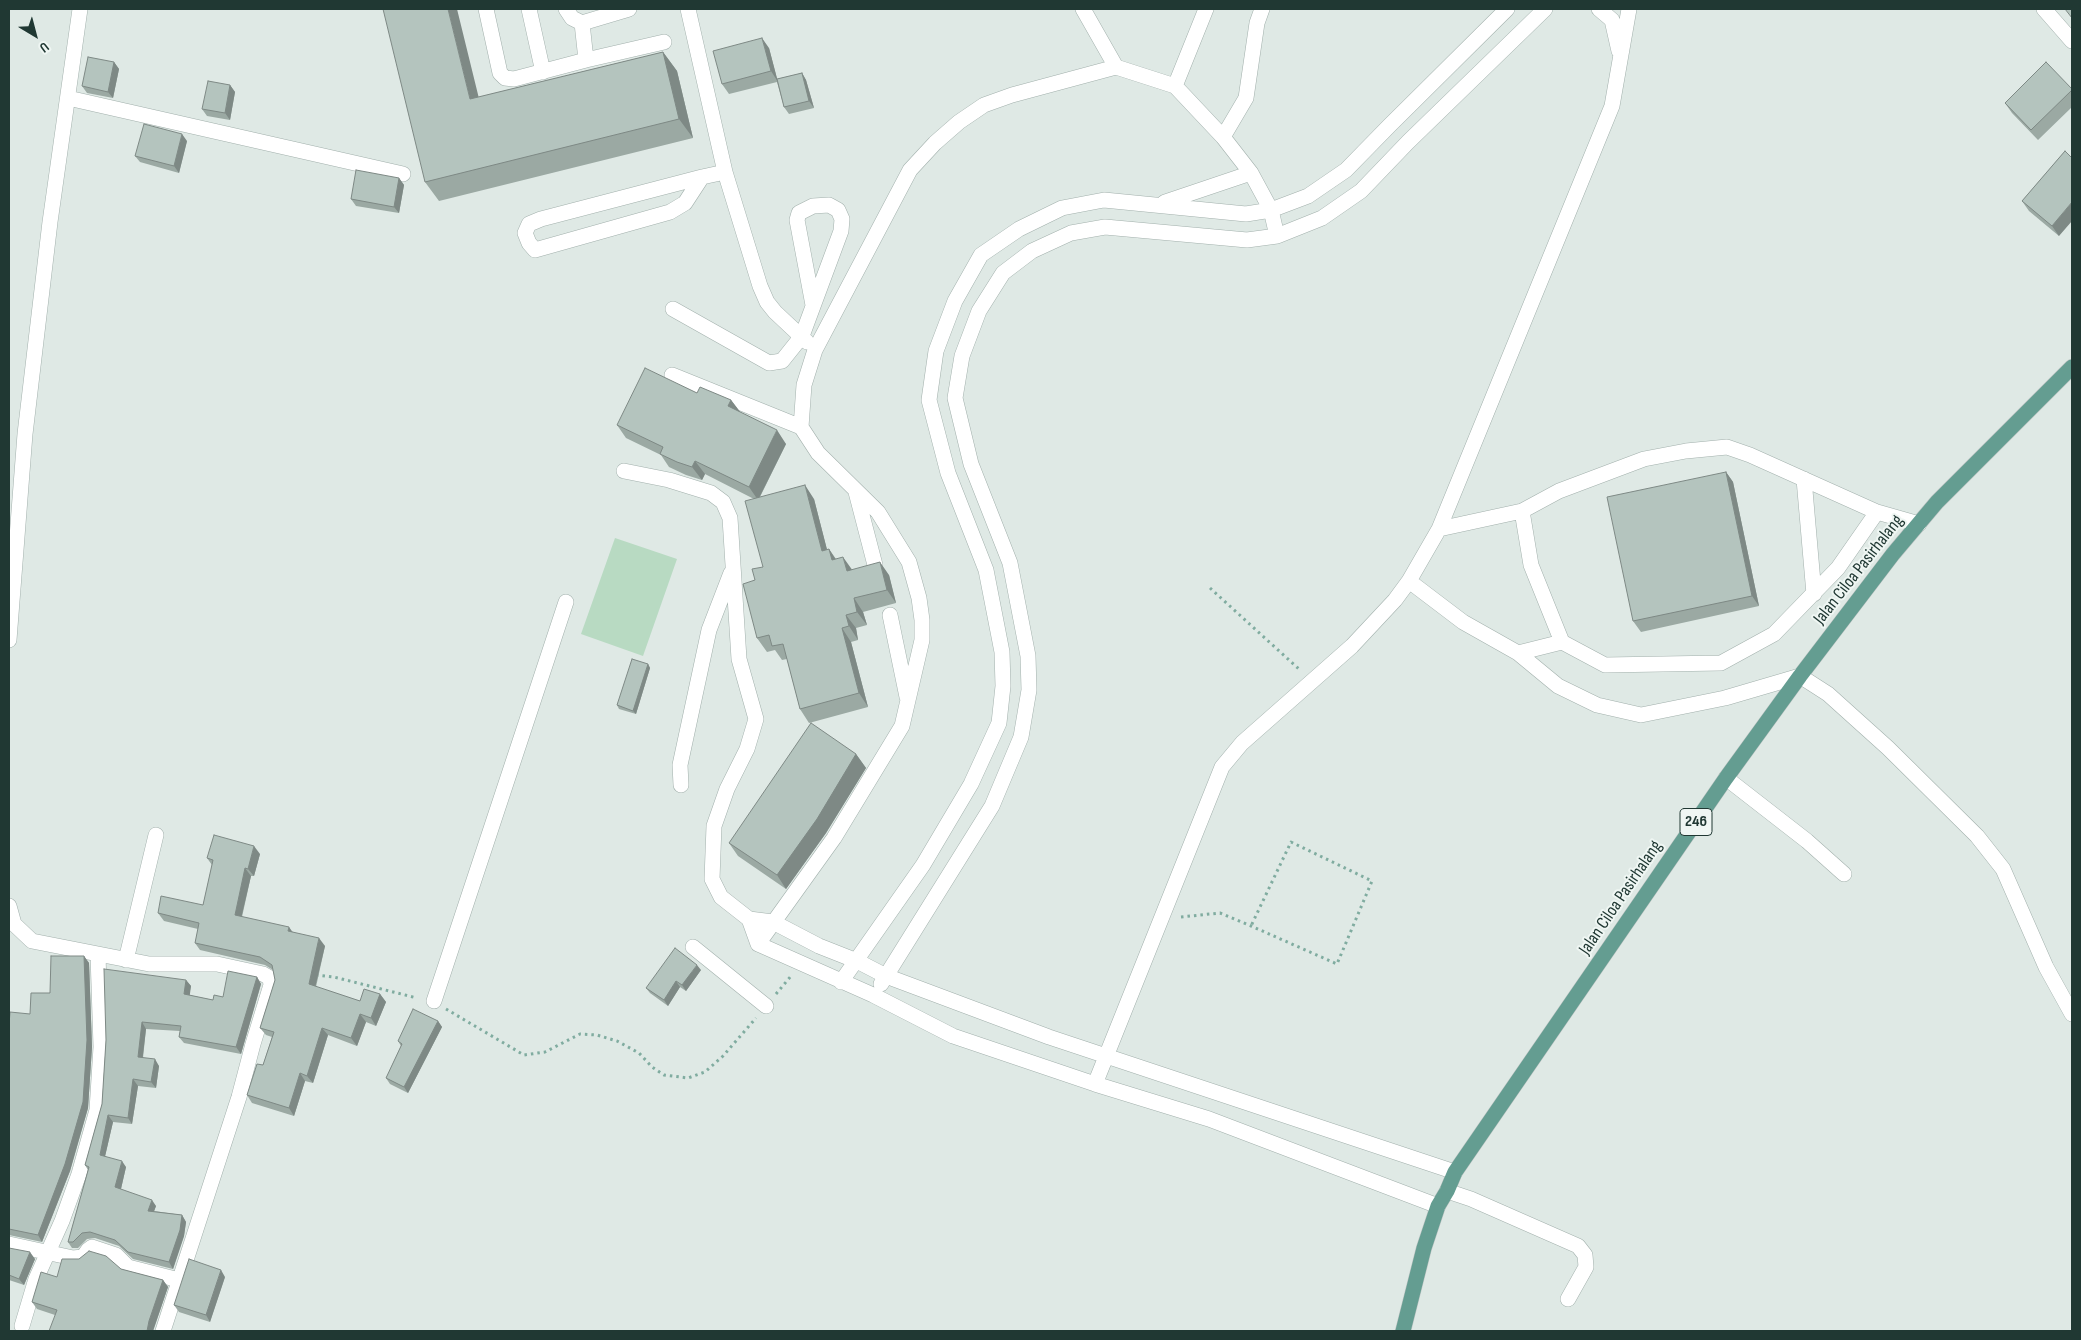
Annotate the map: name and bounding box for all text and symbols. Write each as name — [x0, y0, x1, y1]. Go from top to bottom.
north arrow — [10, 10, 60, 60]
text: U — [36, 38, 52, 56]
street label: Jalan Ciloa Pasirhalang — [1809, 511, 1909, 629]
road number: 246 — [1680, 809, 1712, 836]
street label: Jalan Ciloa Pasirhalang — [1575, 837, 1667, 959]

